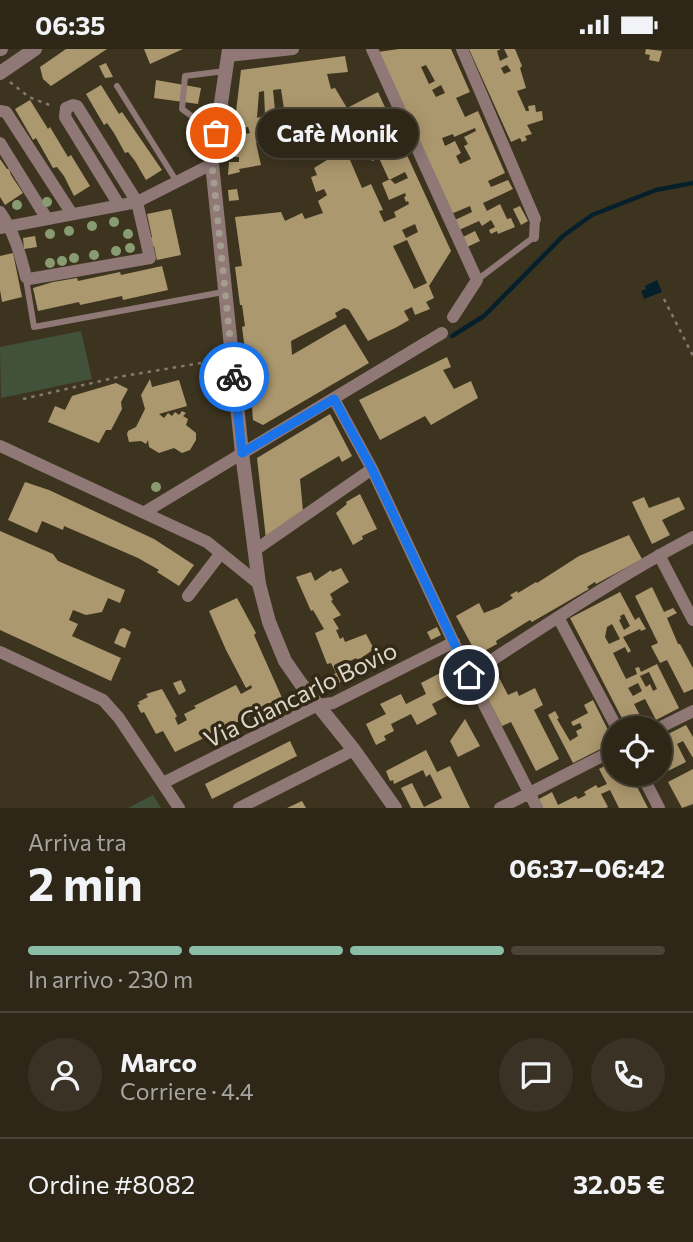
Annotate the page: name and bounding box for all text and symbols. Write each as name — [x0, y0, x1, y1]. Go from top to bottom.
text: 06:35 — [35, 9, 106, 40]
pin — [186, 103, 246, 163]
callout: Cafè Monik — [258, 109, 419, 157]
icon: bag — [197, 114, 235, 152]
text: Cafè Monik — [276, 119, 399, 147]
courier — [199, 342, 269, 412]
icon: bike — [215, 358, 253, 396]
street label: Via Giancarlo Bovio — [199, 635, 401, 753]
pin — [439, 645, 499, 705]
icon: home — [450, 656, 488, 694]
map controls — [602, 716, 672, 786]
button: locate — [602, 716, 672, 786]
text: Arriva tra — [28, 828, 127, 856]
text: 06:37–06:42 — [509, 852, 665, 883]
text: 2 min — [28, 854, 143, 910]
text: In arrivo · 230 m — [28, 965, 193, 993]
button: person — [28, 1038, 102, 1112]
button: chat — [499, 1038, 573, 1112]
button: phone — [591, 1038, 665, 1112]
text: Marco — [120, 1046, 197, 1077]
text: Corriere · 4.4 — [120, 1077, 254, 1105]
text: Ordine #8082 — [28, 1168, 195, 1199]
text: 32.05 € — [573, 1168, 665, 1199]

